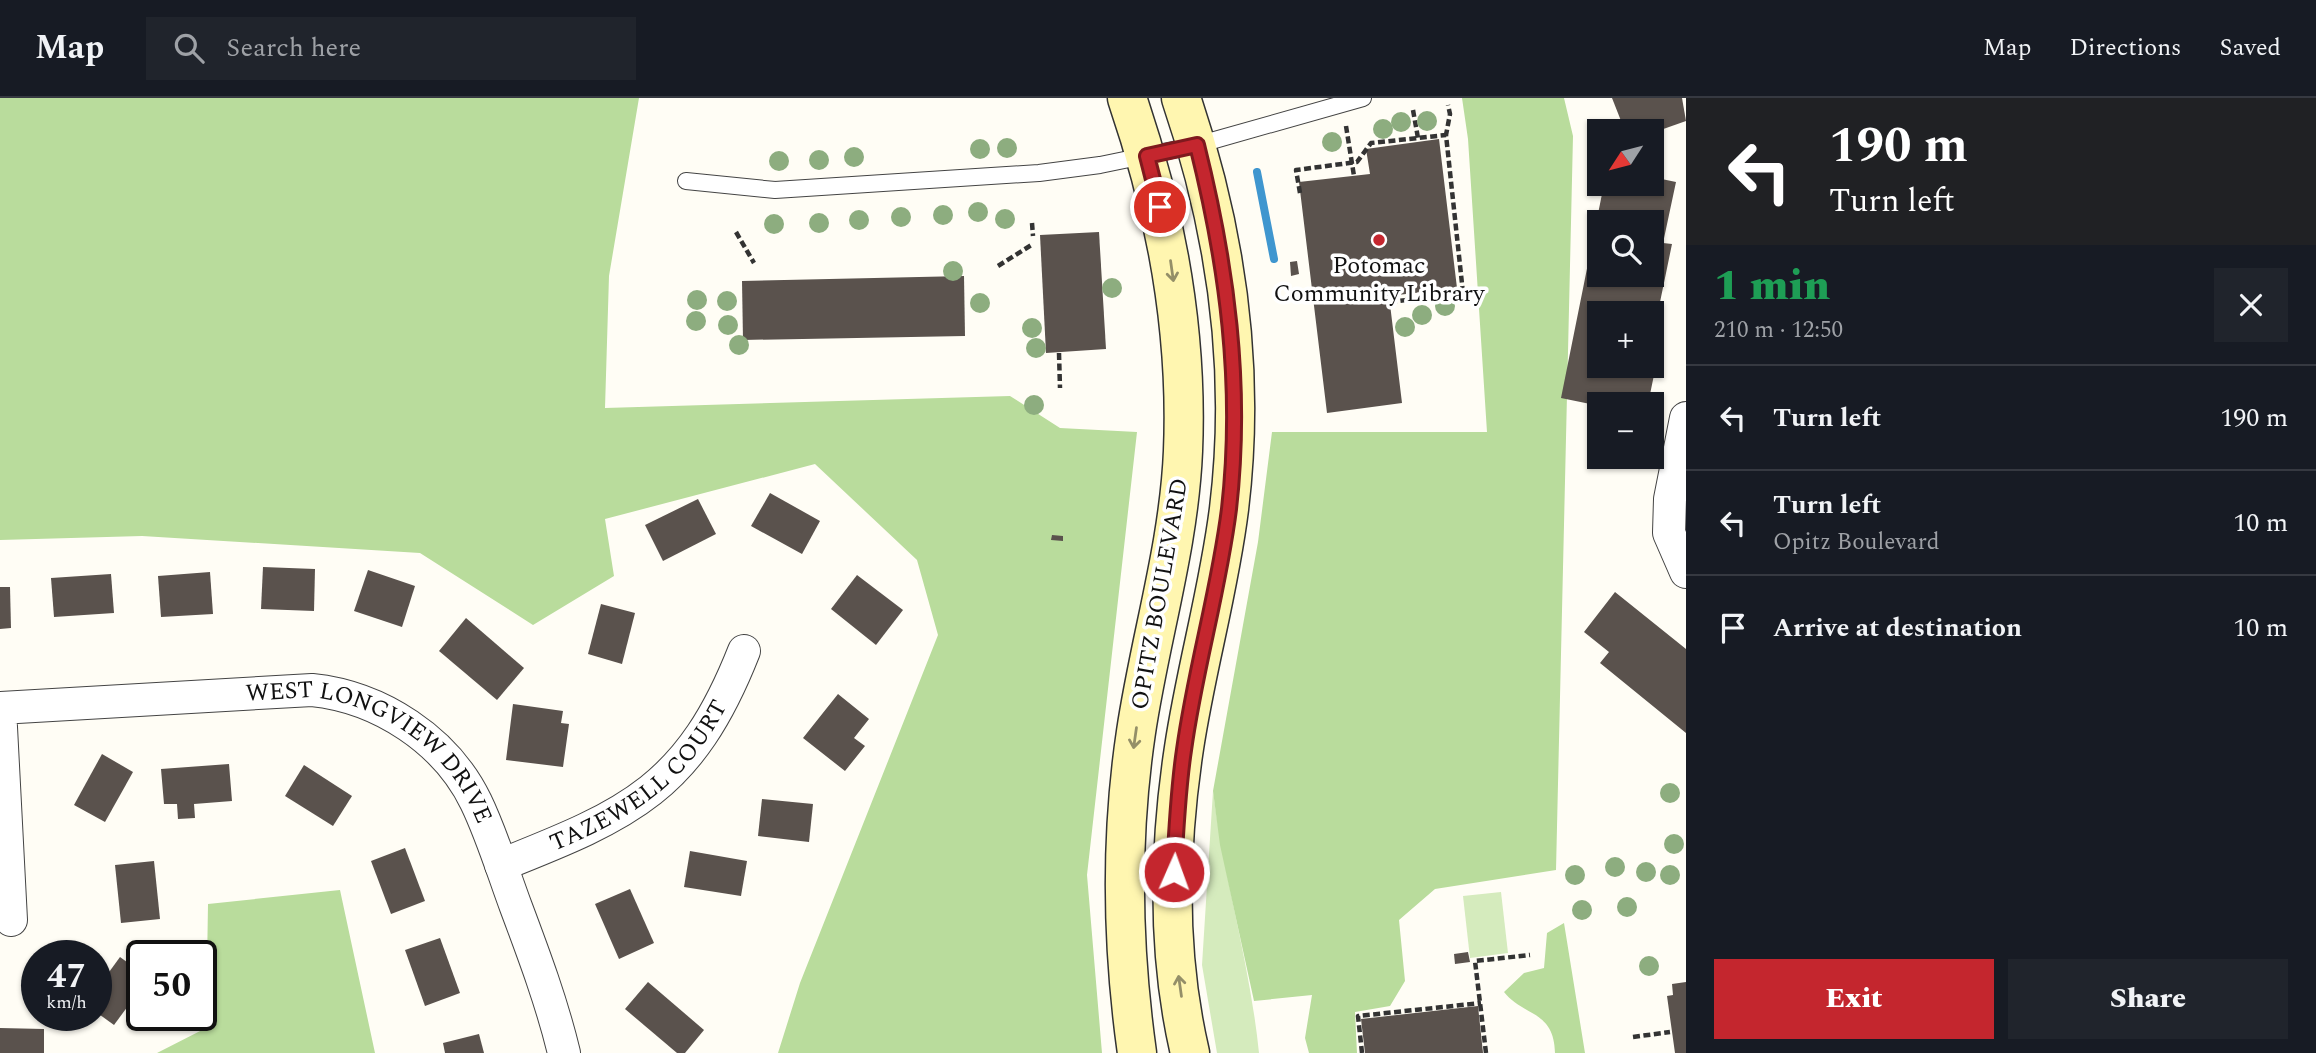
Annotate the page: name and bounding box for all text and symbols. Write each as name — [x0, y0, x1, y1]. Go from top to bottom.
search box — [146, 17, 636, 80]
text: Map — [35, 23, 104, 73]
text: Search here — [226, 28, 361, 68]
icon: search — [170, 29, 208, 67]
text: Map — [1983, 30, 2031, 66]
text: Directions — [2069, 30, 2181, 66]
text: Saved — [2219, 30, 2281, 66]
text: 190 m — [1829, 109, 1968, 184]
north arrow — [1587, 119, 1664, 196]
map controls — [1587, 119, 1664, 469]
icon: left — [1714, 126, 1805, 217]
pin — [1130, 177, 1190, 237]
text: Turn left — [1829, 177, 1955, 226]
icon: arrive — [1141, 188, 1179, 226]
button: search — [1587, 210, 1664, 287]
marker: Potomac Community Library — [1371, 232, 1387, 248]
place label: Potomac Community Library — [1273, 248, 1486, 312]
text: 1 min — [1714, 255, 1830, 318]
one-way arrow — [1165, 259, 1178, 282]
button: close — [2214, 268, 2288, 342]
button: + — [1587, 301, 1664, 378]
text: 210 m · 12:50 — [1714, 313, 1843, 348]
button: − — [1587, 392, 1664, 469]
text: Turn left — [1773, 398, 1881, 438]
text: 190 m — [2220, 398, 2288, 438]
icon: left — [1714, 399, 1752, 437]
street label: OPITZ BOULEVARD — [1122, 475, 1198, 713]
text: Turn left — [1773, 485, 1881, 525]
text: 10 m — [2233, 503, 2288, 543]
icon: left — [1714, 504, 1752, 542]
text: Opitz Boulevard — [1773, 525, 1940, 560]
text: Arrive at destination — [1773, 608, 2022, 648]
text: 10 m — [2233, 608, 2288, 648]
icon: arrive — [1714, 609, 1752, 647]
street label: WEST LONGVIEW DRIVE — [245, 672, 502, 829]
street label: TAZEWELL COURT — [544, 693, 737, 861]
one-way arrow — [1128, 727, 1141, 749]
position arrow — [1137, 835, 1211, 909]
speed limit sign: 50 — [126, 940, 217, 1031]
text: 47 — [47, 950, 86, 1003]
button: Exit — [1714, 959, 1994, 1039]
button: Share — [2008, 959, 2288, 1039]
one-way arrow — [1173, 975, 1186, 997]
text: km/h — [46, 989, 87, 1016]

